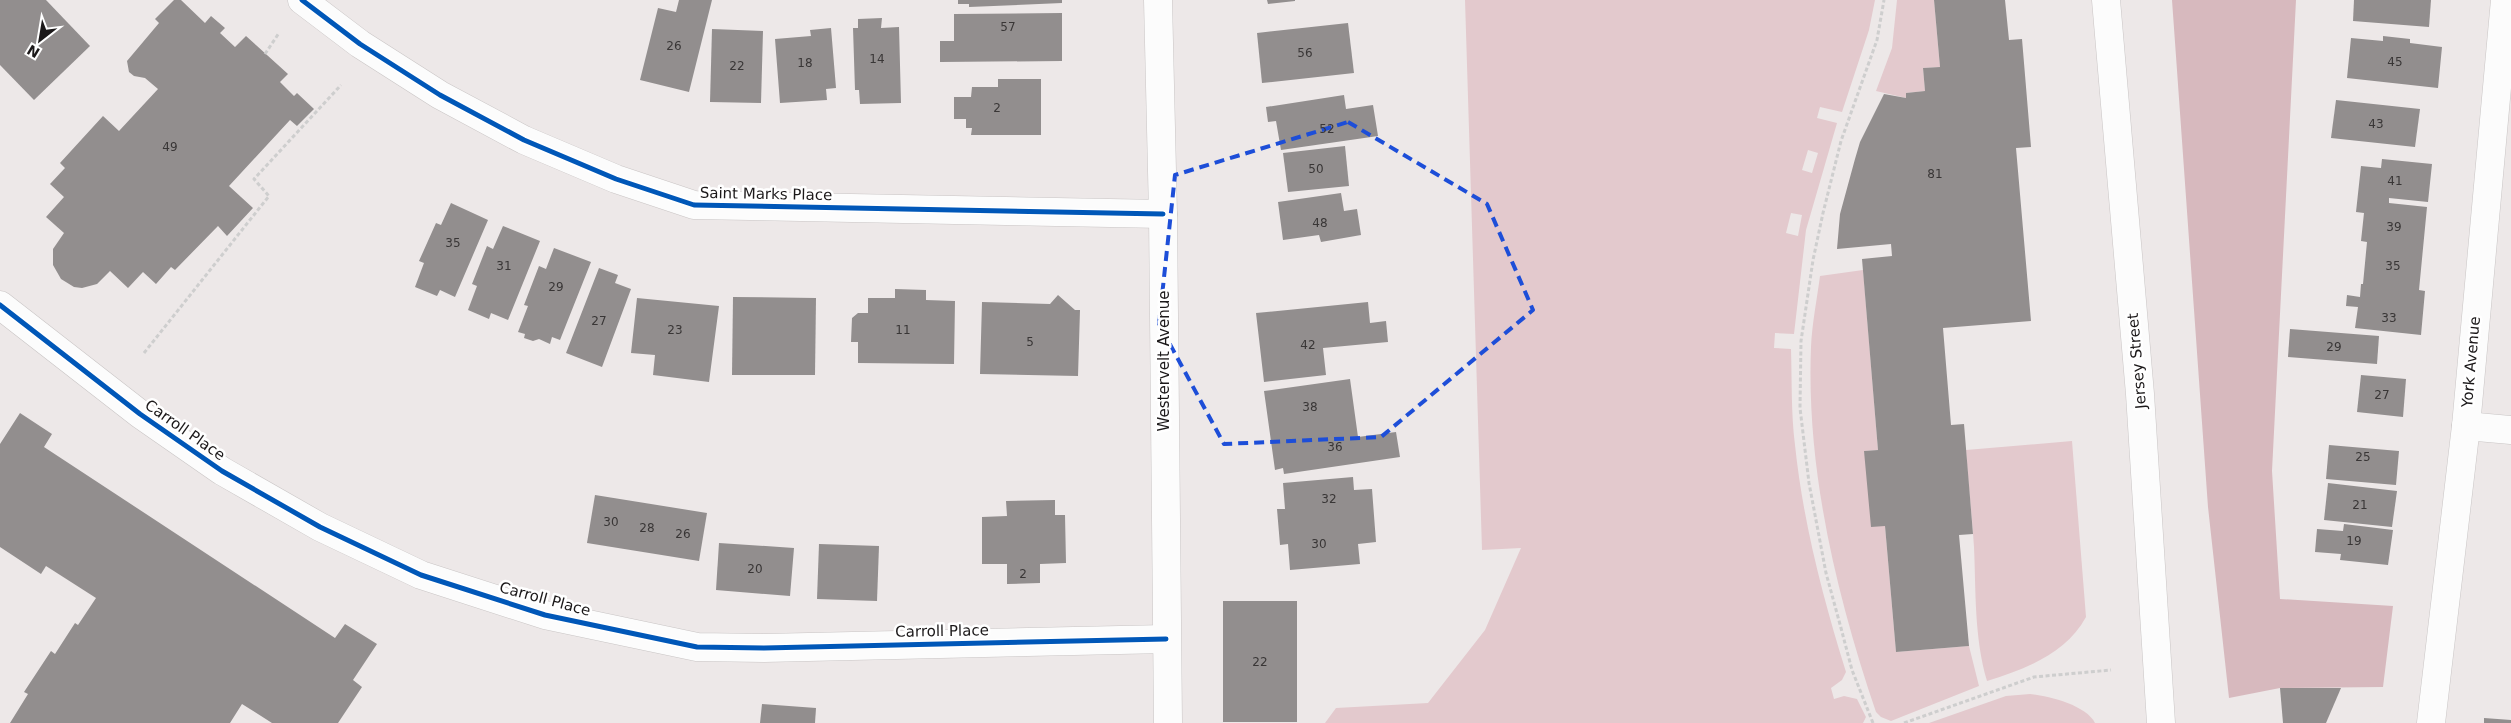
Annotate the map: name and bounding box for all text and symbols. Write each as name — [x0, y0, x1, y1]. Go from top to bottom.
north arrow — [15, 15, 65, 65]
house number: 57 — [1000, 20, 1016, 34]
house number: 26 — [666, 39, 682, 53]
text: N — [24, 41, 42, 61]
house number: 56 — [1297, 46, 1313, 60]
house number: 14 — [869, 52, 885, 66]
house number: 45 — [2387, 55, 2403, 69]
house number: 18 — [797, 56, 813, 70]
house number: 22 — [729, 59, 745, 73]
house number: 2 — [993, 101, 1001, 115]
house number: 43 — [2368, 117, 2384, 131]
house number: 52 — [1319, 122, 1335, 136]
house number: 49 — [162, 140, 178, 154]
house number: 50 — [1308, 162, 1324, 176]
house number: 81 — [1927, 167, 1943, 181]
house number: 41 — [2387, 174, 2403, 188]
street label: Saint Marks Place — [700, 184, 832, 204]
house number: 48 — [1312, 216, 1328, 230]
house number: 39 — [2386, 220, 2402, 234]
house number: 35 — [445, 236, 461, 250]
house number: 31 — [496, 259, 512, 273]
house number: 35 — [2385, 259, 2401, 273]
house number: 29 — [548, 280, 564, 294]
street label: Westervelt Avenue — [1155, 291, 1173, 431]
house number: 33 — [2381, 311, 2397, 325]
street label: Jersey Street — [2124, 312, 2150, 411]
house number: 27 — [591, 314, 607, 328]
street label: York Avenue — [2458, 316, 2484, 409]
house number: 23 — [667, 323, 683, 337]
house number: 11 — [895, 323, 911, 337]
house number: 5 — [1026, 335, 1034, 349]
house number: 42 — [1300, 338, 1316, 352]
house number: 29 — [2326, 340, 2342, 354]
house number: 27 — [2374, 388, 2390, 402]
street label: Carroll Place — [142, 396, 228, 464]
house number: 38 — [1302, 400, 1318, 414]
house number: 36 — [1327, 440, 1343, 454]
house number: 25 — [2355, 450, 2371, 464]
house number: 32 — [1321, 492, 1337, 506]
house number: 21 — [2352, 498, 2368, 512]
house number: 30 — [603, 515, 619, 529]
house number: 28 — [639, 521, 655, 535]
house number: 26 — [675, 527, 691, 541]
house number: 19 — [2346, 534, 2362, 548]
house number: 30 — [1311, 537, 1327, 551]
house number: 20 — [747, 562, 763, 576]
house number: 2 — [1019, 567, 1027, 581]
street label: Carroll Place — [497, 578, 593, 620]
street label: Carroll Place — [895, 621, 989, 641]
house number: 22 — [1252, 655, 1268, 669]

